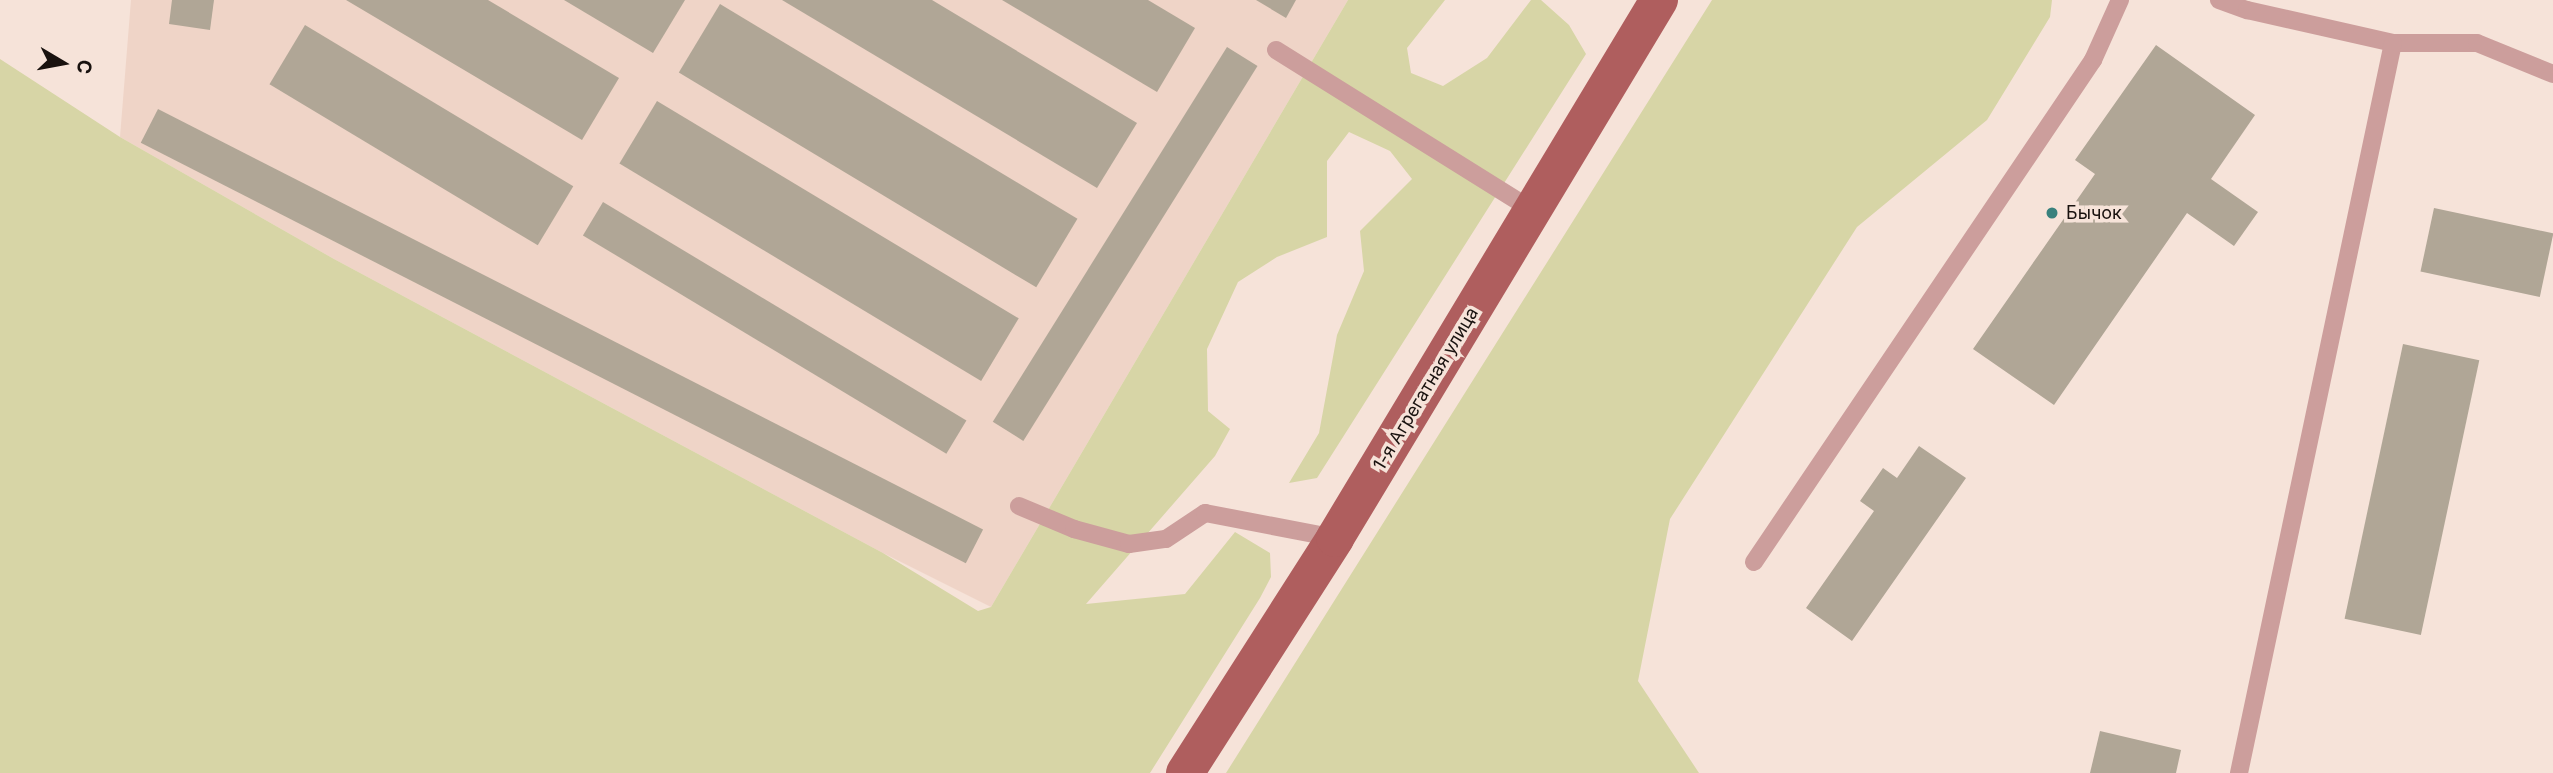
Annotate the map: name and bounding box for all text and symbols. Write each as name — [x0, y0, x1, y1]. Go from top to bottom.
north arrow — [28, 28, 98, 98]
text: С — [72, 58, 97, 76]
place label: Бычок — [2066, 202, 2122, 224]
marker: Бычок — [2044, 205, 2060, 221]
street label: 1-я Агрегатная улица — [1369, 304, 1483, 474]

